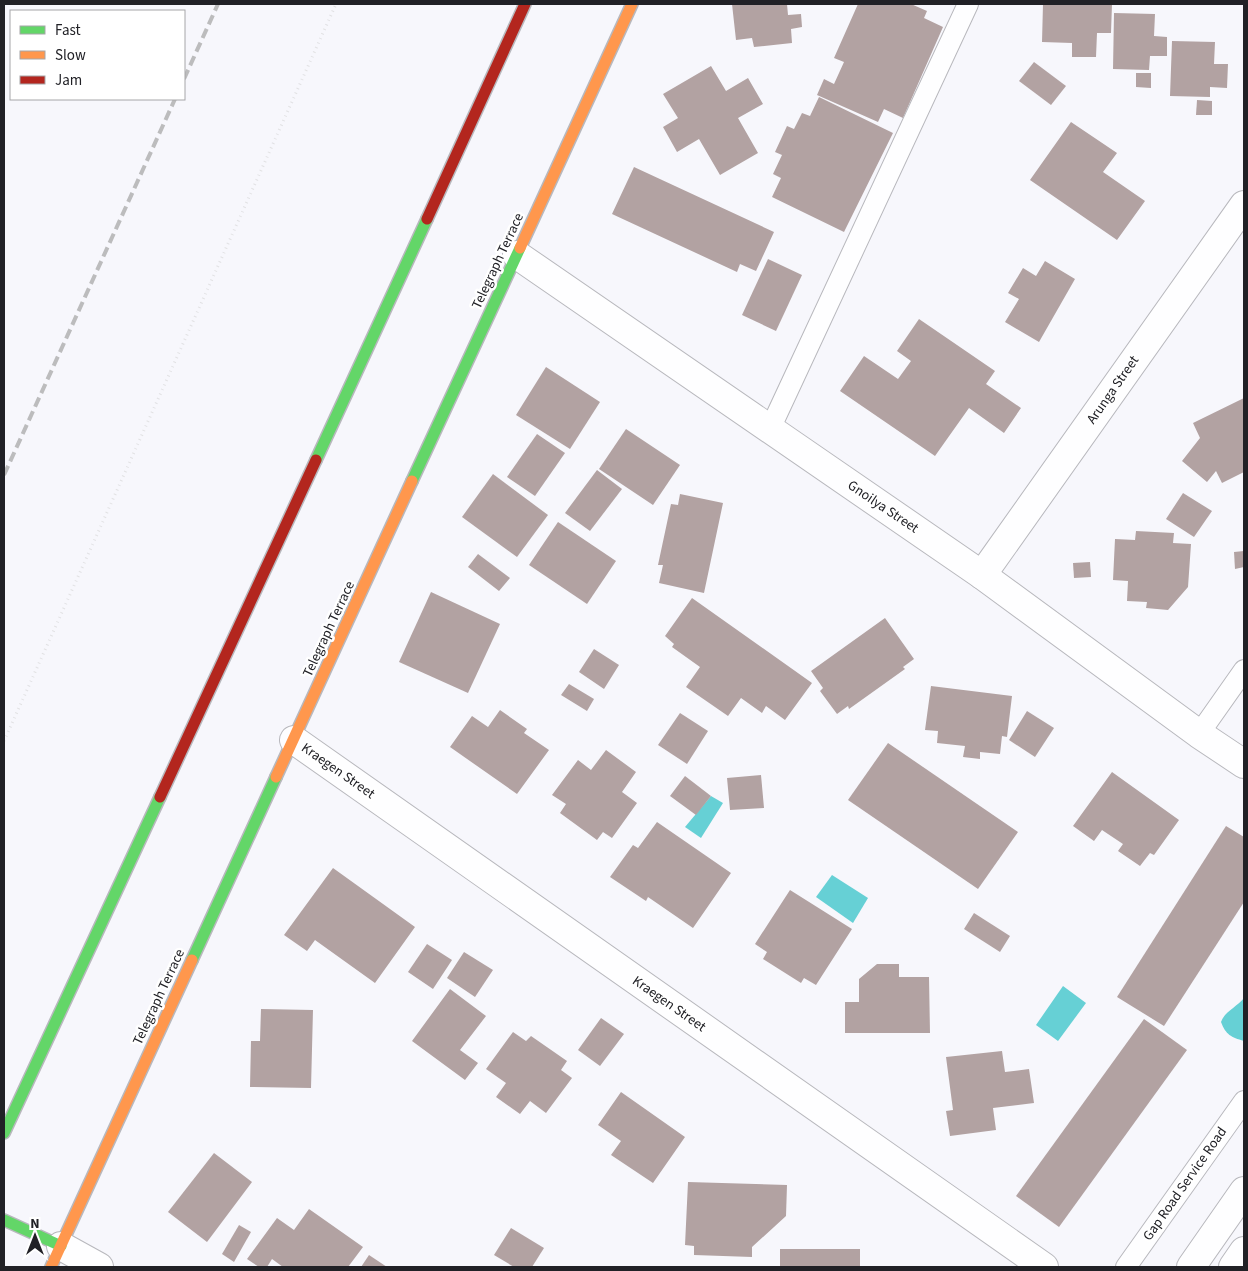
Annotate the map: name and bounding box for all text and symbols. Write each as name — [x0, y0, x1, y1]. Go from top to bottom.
legend — [10, 10, 185, 100]
text: Fast — [55, 20, 81, 41]
text: Slow — [55, 45, 86, 66]
text: Jam — [55, 70, 82, 91]
street label: Telegraph Terrace — [467, 210, 529, 312]
street label: Arunga Street — [1082, 351, 1144, 428]
street label: Gnoilya Street — [843, 476, 923, 538]
street label: Telegraph Terrace — [298, 578, 360, 680]
street label: Kraegen Street — [297, 738, 379, 804]
street label: Telegraph Terrace — [128, 946, 190, 1048]
street label: Kraegen Street — [628, 971, 710, 1037]
street label: Gap Road Service Road — [1138, 1123, 1232, 1245]
north arrow — [10, 1211, 60, 1261]
text: N — [30, 1214, 40, 1234]

